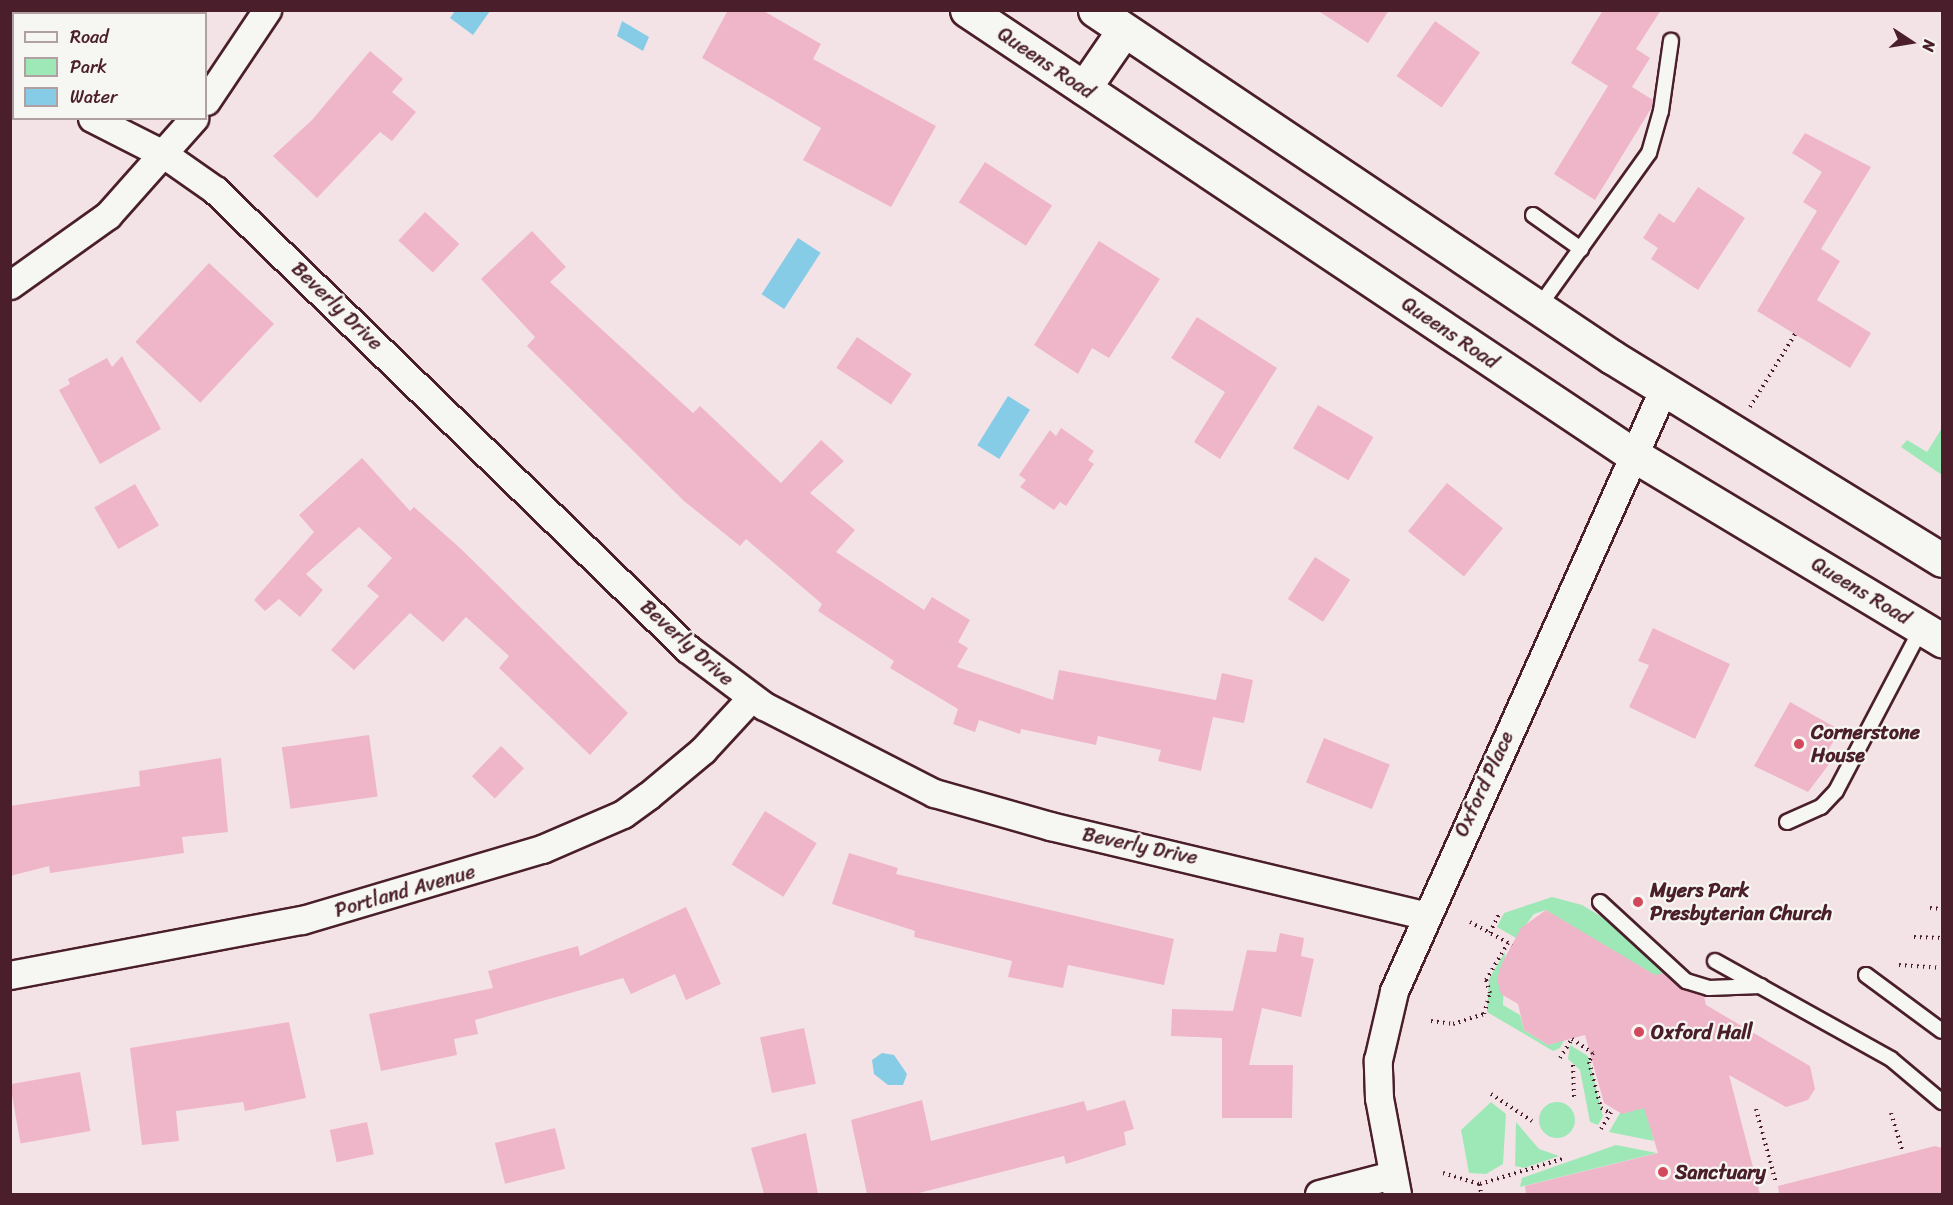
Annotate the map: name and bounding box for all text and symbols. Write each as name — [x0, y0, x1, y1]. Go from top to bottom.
legend — [12, 12, 207, 120]
north arrow — [1881, 12, 1941, 72]
text: Road — [70, 21, 109, 53]
street label: Queens Road — [993, 22, 1099, 104]
text: N — [1914, 37, 1944, 54]
text: Park — [70, 51, 107, 83]
text: Water — [70, 81, 117, 113]
street label: Beverly Drive — [287, 257, 387, 355]
street label: Queens Road — [1397, 292, 1503, 374]
street label: Queens Road — [1807, 552, 1915, 630]
street label: Beverly Drive — [635, 595, 739, 691]
place label: Cornerstone House — [1811, 720, 1920, 767]
street label: Oxford Place — [1449, 727, 1519, 841]
marker: Cornerstone House — [1792, 737, 1806, 751]
street label: Beverly Drive — [1080, 822, 1200, 870]
street label: Portland Avenue — [332, 859, 478, 923]
place label: Myers Park Presbyterian Church — [1650, 879, 1832, 926]
marker: Myers Park Presbyterian Church — [1631, 895, 1645, 909]
place label: Oxford Hall — [1651, 1020, 1753, 1044]
marker: Oxford Hall — [1632, 1025, 1646, 1039]
place label: Sanctuary — [1675, 1160, 1766, 1184]
marker: Sanctuary — [1656, 1165, 1670, 1179]

